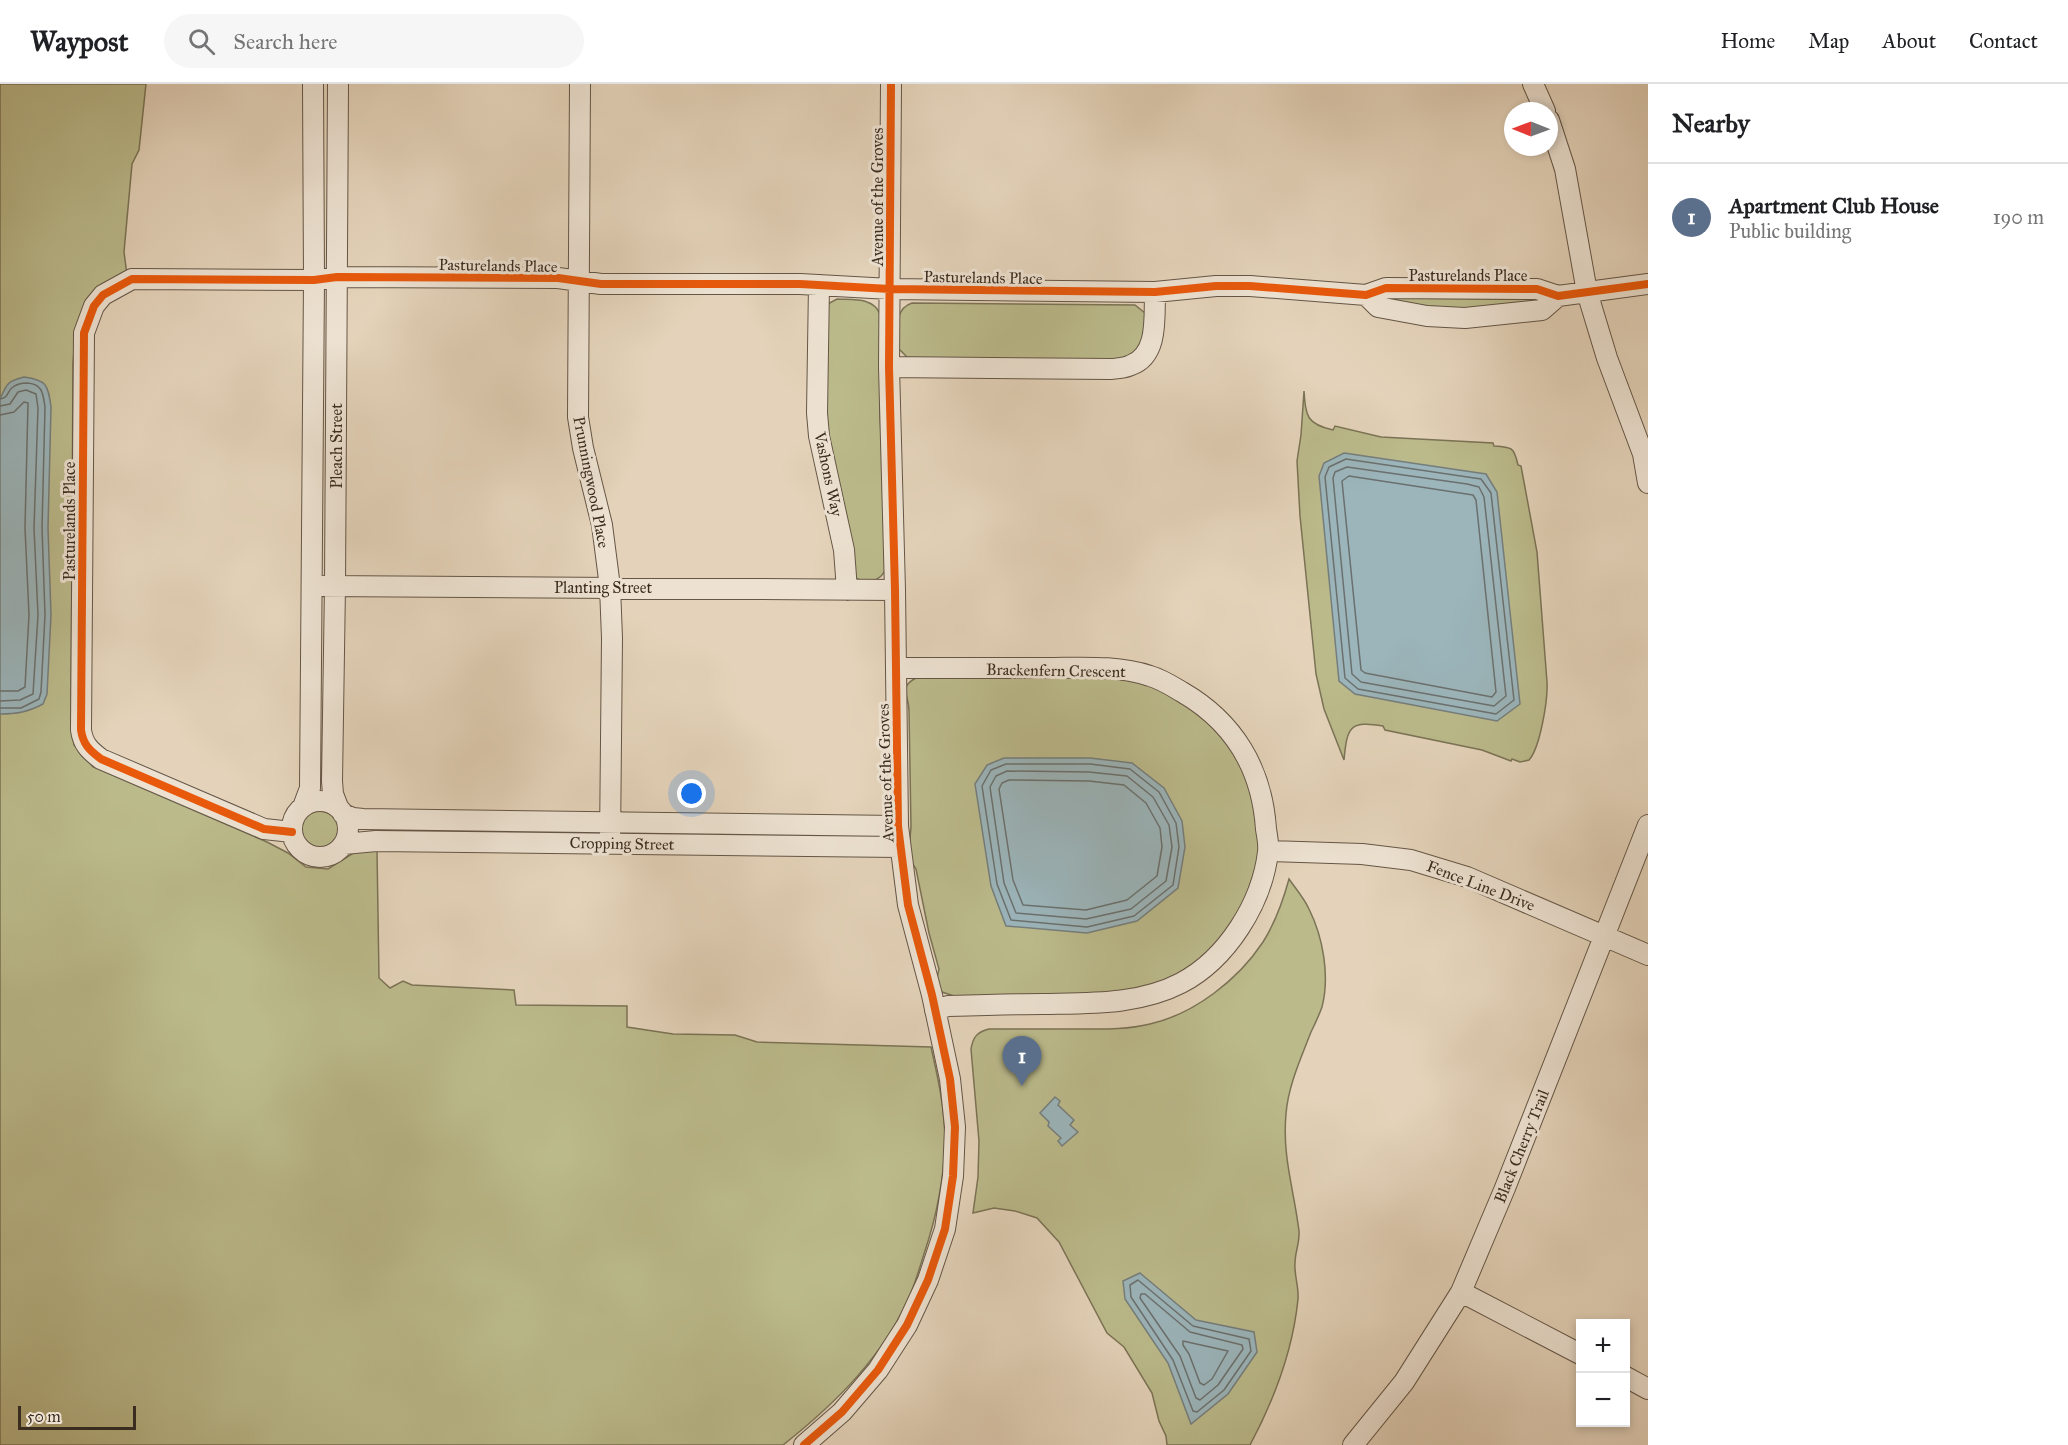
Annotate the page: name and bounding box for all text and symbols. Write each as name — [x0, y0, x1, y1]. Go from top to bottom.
search box — [164, 14, 584, 68]
text: Waypost — [30, 24, 128, 59]
icon: search — [185, 25, 218, 58]
text: Search here — [233, 28, 337, 55]
text: Home — [1720, 28, 1775, 54]
text: Map — [1808, 28, 1849, 54]
text: About — [1882, 28, 1936, 54]
text: Contact — [1969, 28, 2038, 54]
north arrow — [1504, 102, 1558, 156]
text: Nearby — [1672, 107, 1750, 139]
street label: Avenue of the Groves — [868, 127, 887, 267]
text: Apartment Club House — [1729, 192, 1939, 219]
text: 1 — [1688, 205, 1695, 229]
text: 190 m — [1993, 205, 2044, 229]
text: Public building — [1729, 219, 1851, 243]
street label: Pasturelands Place — [438, 255, 558, 276]
street label: Pasturelands Place — [1409, 266, 1528, 285]
street label: Pasturelands Place — [923, 267, 1043, 288]
street label: Pleach Street — [327, 403, 346, 489]
street label: Prunningwood Place — [568, 415, 614, 550]
street label: Vashons Way — [810, 429, 847, 519]
street label: Pasturelands Place — [60, 461, 79, 580]
street label: Planting Street — [554, 578, 652, 598]
street label: Brackenfern Crescent — [986, 660, 1126, 681]
street label: Avenue of the Groves — [874, 703, 897, 844]
your location — [677, 779, 706, 808]
street label: Cropping Street — [569, 833, 675, 855]
street label: Fence Line Drive — [1424, 856, 1538, 915]
pin: 1 — [1002, 1036, 1042, 1086]
street label: Black Cherry Trail — [1490, 1086, 1553, 1206]
map controls — [1576, 1319, 1630, 1427]
button: + — [1576, 1319, 1630, 1373]
button: − — [1576, 1373, 1630, 1427]
scale bar — [18, 1403, 136, 1430]
text: 50 m — [27, 1407, 61, 1426]

